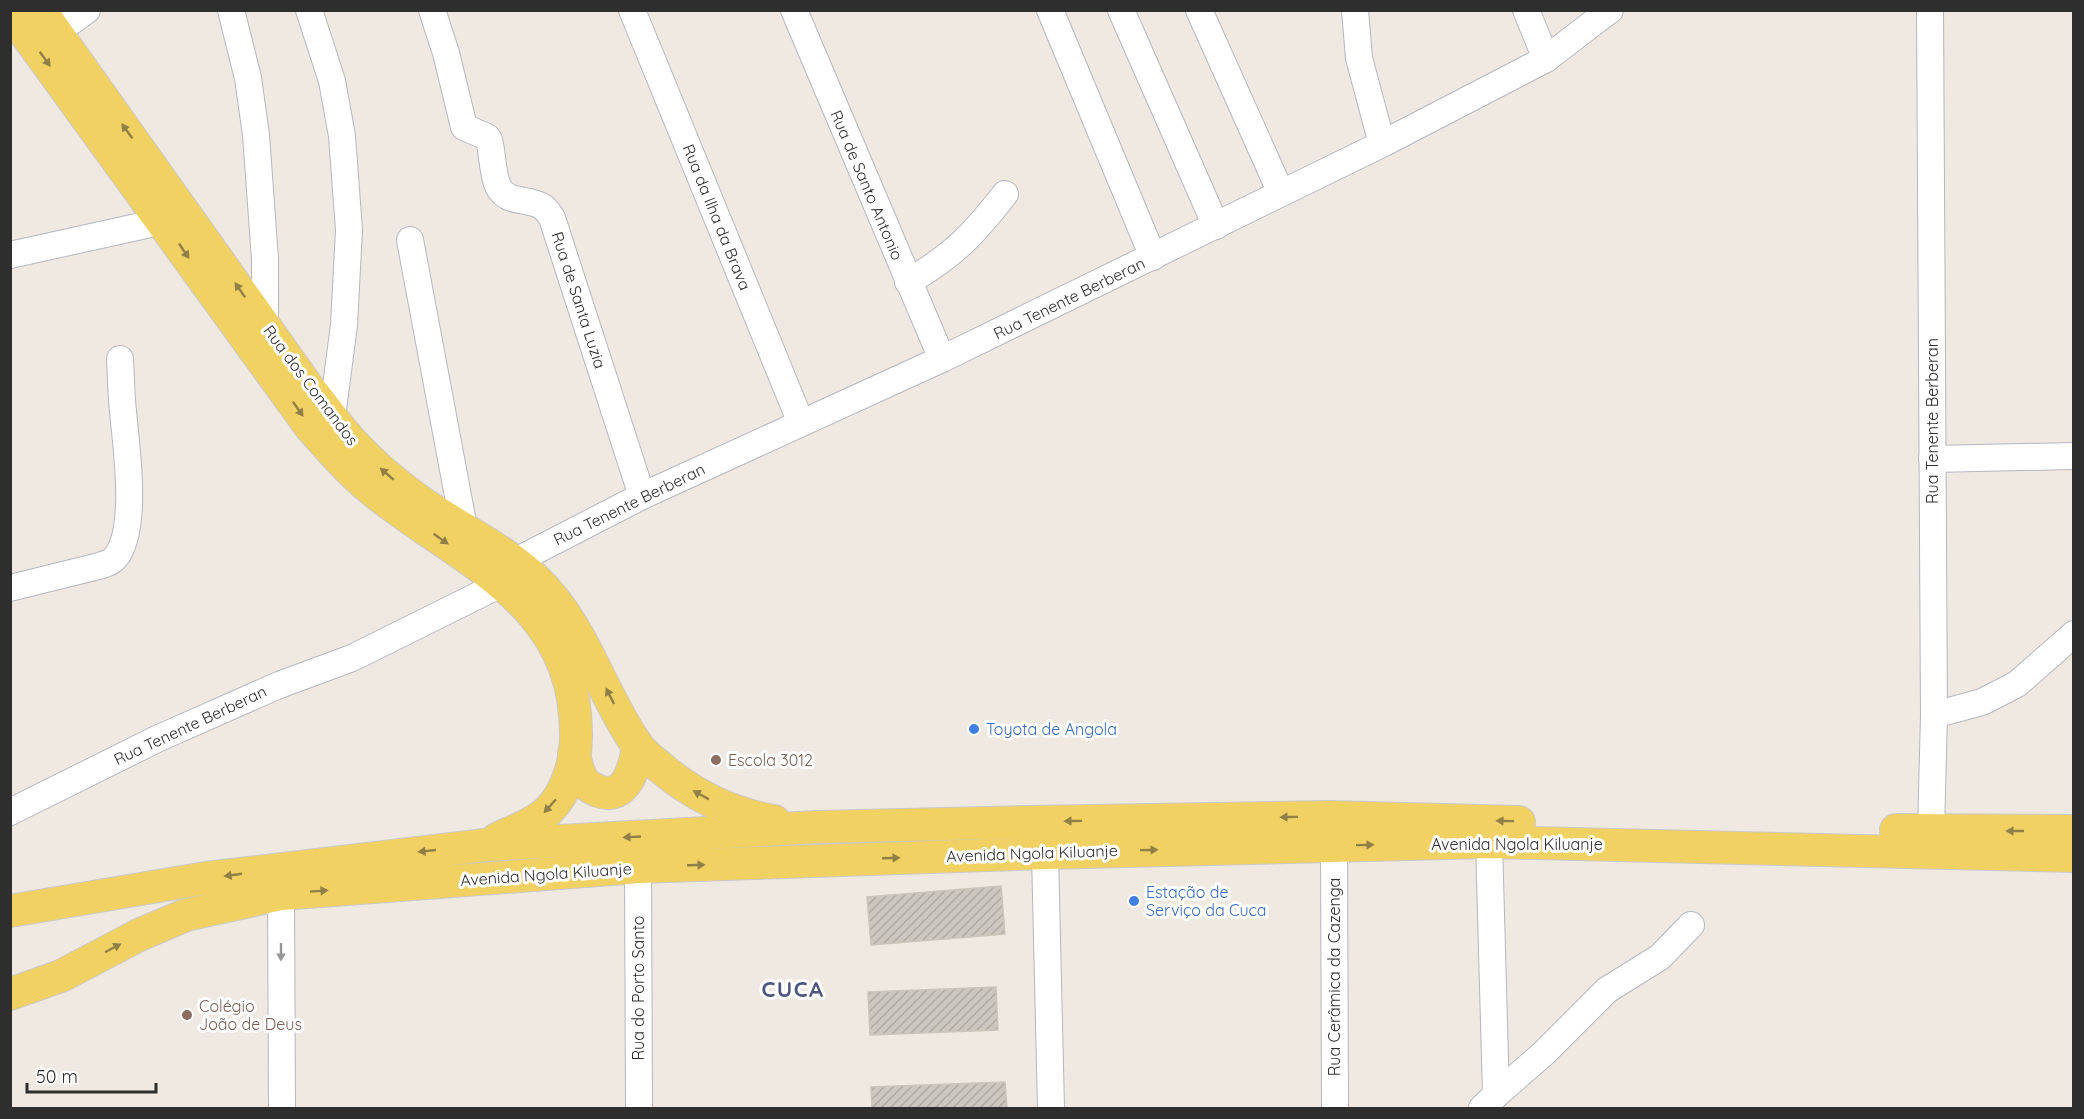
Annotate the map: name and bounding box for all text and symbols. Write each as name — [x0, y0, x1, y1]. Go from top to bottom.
one-way arrow — [39, 50, 51, 66]
street label: Rua de Santo Antonio — [826, 107, 908, 263]
one-way arrow — [121, 123, 133, 139]
street label: Rua da Ilha da Brava — [678, 141, 756, 293]
street label: Rua de Santa Luzia — [547, 229, 611, 371]
one-way arrow — [178, 242, 190, 258]
street label: Rua Tenente Berberan — [990, 253, 1148, 343]
one-way arrow — [234, 282, 246, 298]
street label: Rua dos Comandos — [259, 321, 363, 449]
street label: Rua Tenente Berberan — [1922, 338, 1942, 504]
one-way arrow — [292, 401, 303, 417]
street label: Rua Tenente Berberan — [550, 459, 708, 549]
one-way arrow — [379, 468, 395, 481]
one-way arrow — [433, 533, 449, 544]
street label: Rua Tenente Berberan — [111, 681, 269, 769]
one-way arrow — [605, 687, 615, 704]
place label: Toyota de Angola — [986, 719, 1117, 739]
marker: Toyota de Angola — [967, 722, 981, 736]
place label: Escola 3012 — [728, 750, 813, 770]
marker: Escola 3012 — [709, 753, 723, 767]
one-way arrow — [692, 790, 709, 800]
one-way arrow — [544, 799, 557, 814]
one-way arrow — [1280, 813, 1299, 822]
one-way arrow — [1064, 816, 1083, 826]
one-way arrow — [1496, 816, 1515, 826]
one-way arrow — [2006, 826, 2025, 836]
one-way arrow — [623, 832, 642, 841]
street label: Avenida Ngola Kiluanje — [1431, 834, 1603, 854]
street label: Avenida Ngola Kiluanje — [946, 840, 1118, 866]
one-way arrow — [1356, 840, 1375, 850]
one-way arrow — [1140, 845, 1159, 855]
one-way arrow — [417, 846, 436, 856]
one-way arrow — [882, 853, 901, 863]
street label: Avenida Ngola Kiluanje — [460, 858, 632, 890]
one-way arrow — [687, 860, 706, 869]
one-way arrow — [224, 870, 243, 879]
street label: Rua Cerâmica da Cazenga — [1324, 878, 1344, 1076]
place label: Estação de Serviço da Cuca — [1146, 882, 1267, 920]
one-way arrow — [310, 886, 329, 895]
marker: Estação de Serviço da Cuca — [1127, 894, 1141, 908]
street label: Rua do Porto Santo — [628, 916, 648, 1060]
one-way arrow — [276, 943, 286, 962]
one-way arrow — [105, 944, 122, 953]
district label: CUCA — [761, 975, 825, 1003]
place label: Colégio João de Deus — [199, 996, 302, 1034]
marker: Colégio João de Deus — [180, 1008, 194, 1022]
scale bar — [27, 1056, 156, 1094]
text: 50 m — [36, 1065, 78, 1088]

